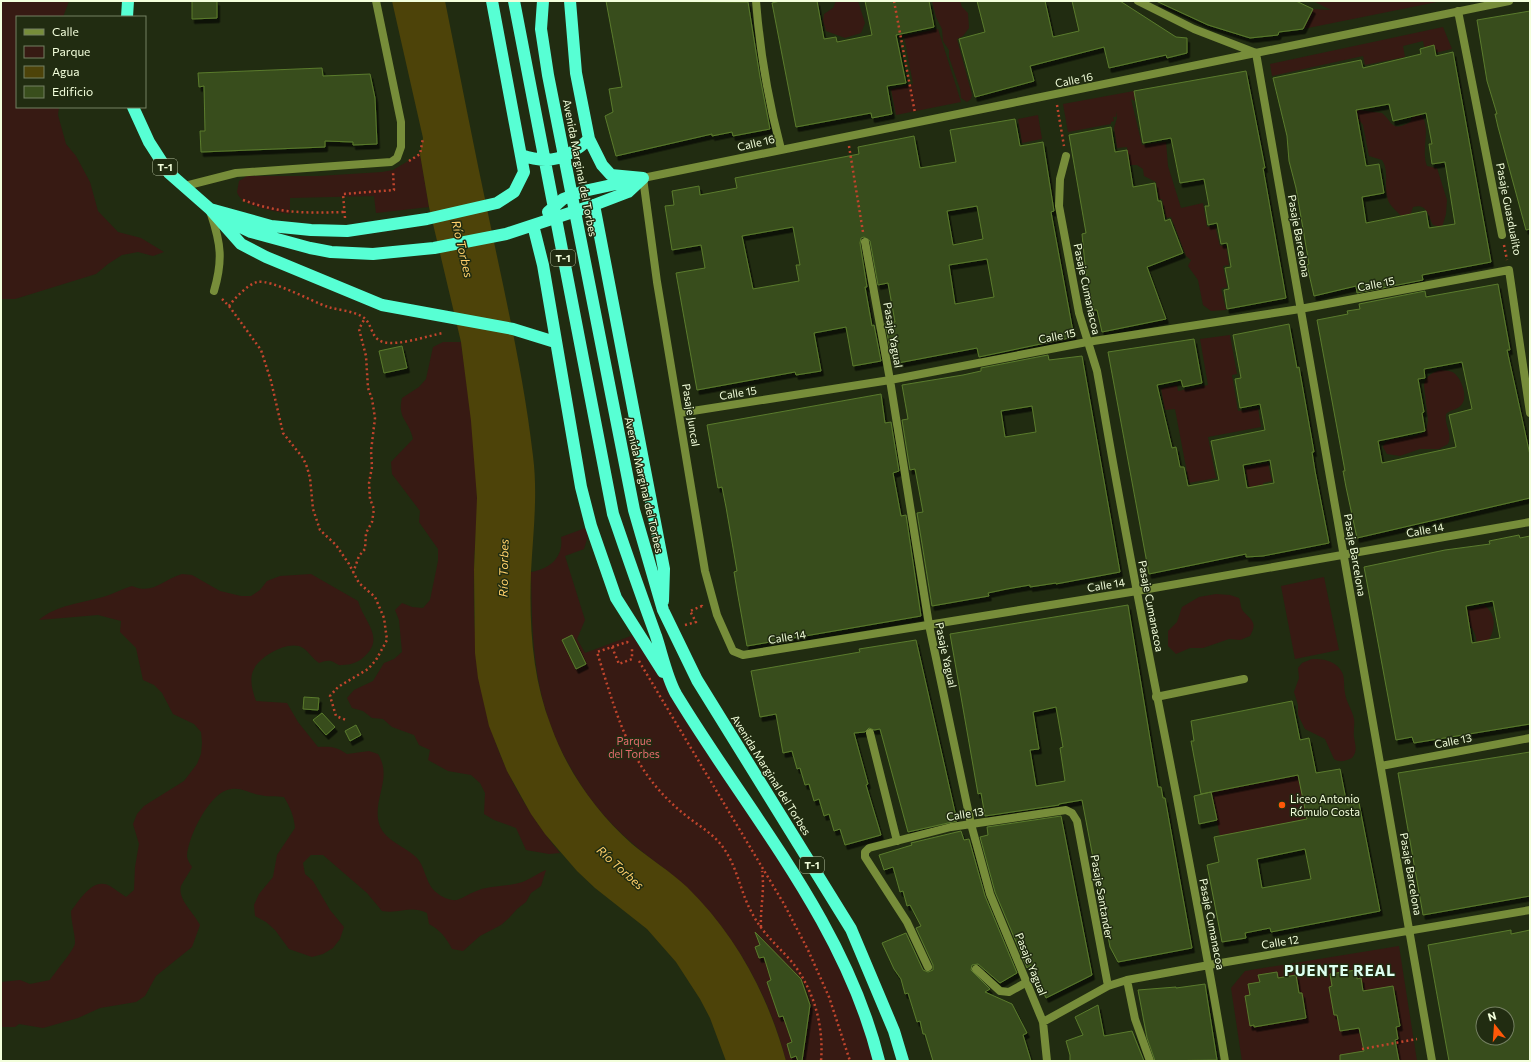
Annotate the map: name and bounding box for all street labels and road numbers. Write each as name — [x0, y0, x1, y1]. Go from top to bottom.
street label: Calle 16 — [1054, 69, 1094, 90]
street label: Avenida Marginal del Torbes — [561, 98, 600, 238]
street label: Calle 16 — [736, 132, 776, 153]
road number: T-1 — [153, 159, 177, 175]
street label: Pasaje Guasdualito — [1494, 162, 1525, 257]
street label: Pasaje Barcelona — [1286, 193, 1313, 278]
street label: Pasaje Cumanacoa — [1071, 242, 1104, 336]
road number: T-1 — [551, 250, 575, 266]
street label: Calle 15 — [1356, 274, 1396, 293]
street label: Pasaje Yagual — [881, 301, 906, 369]
street label: Calle 15 — [1037, 326, 1077, 345]
street label: Pasaje Juncal — [679, 382, 703, 448]
street label: Calle 15 — [718, 383, 758, 402]
street label: Avenida Marginal del Torbes — [622, 415, 667, 554]
street label: Pasaje Barcelona — [1342, 512, 1369, 597]
street label: Calle 14 — [1405, 520, 1445, 539]
street label: Pasaje Cumanacoa — [1136, 559, 1167, 653]
street label: Calle 14 — [1086, 575, 1126, 594]
street label: Pasaje Yagual — [933, 621, 960, 689]
street label: Calle 14 — [767, 627, 807, 646]
street label: Avenida Marginal del Torbes — [729, 712, 814, 837]
street label: Calle 13 — [1433, 731, 1473, 750]
street label: Calle 13 — [945, 804, 985, 823]
street label: Pasaje Barcelona — [1398, 831, 1425, 916]
street label: Pasaje Santander — [1089, 854, 1116, 941]
road number: T-1 — [800, 857, 824, 873]
street label: Pasaje Cumanacoa — [1197, 877, 1228, 971]
street label: Pasaje Yagual — [1013, 930, 1050, 997]
street label: Calle 12 — [1260, 932, 1300, 951]

